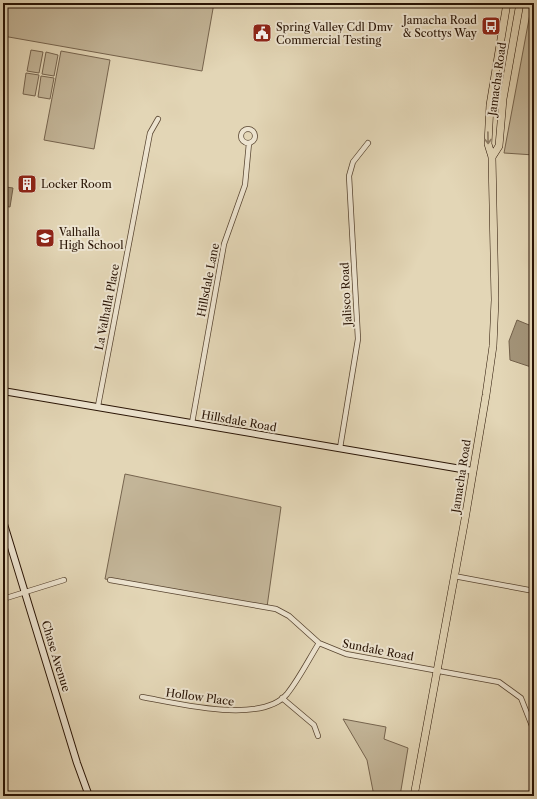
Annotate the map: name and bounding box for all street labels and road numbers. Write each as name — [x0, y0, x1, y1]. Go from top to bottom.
street label: Jamacha Road — [485, 41, 509, 119]
street label: Hillsdale Lane — [194, 242, 222, 318]
street label: Jalisco Road — [337, 262, 355, 328]
street label: La Valhalla Place — [92, 263, 122, 351]
street label: Hillsdale Road — [200, 407, 278, 435]
street label: Jamacha Road — [448, 438, 474, 516]
street label: Chase Avenue — [39, 619, 73, 693]
street label: Sundale Road — [341, 636, 415, 664]
street label: Hollow Place — [165, 685, 235, 709]

